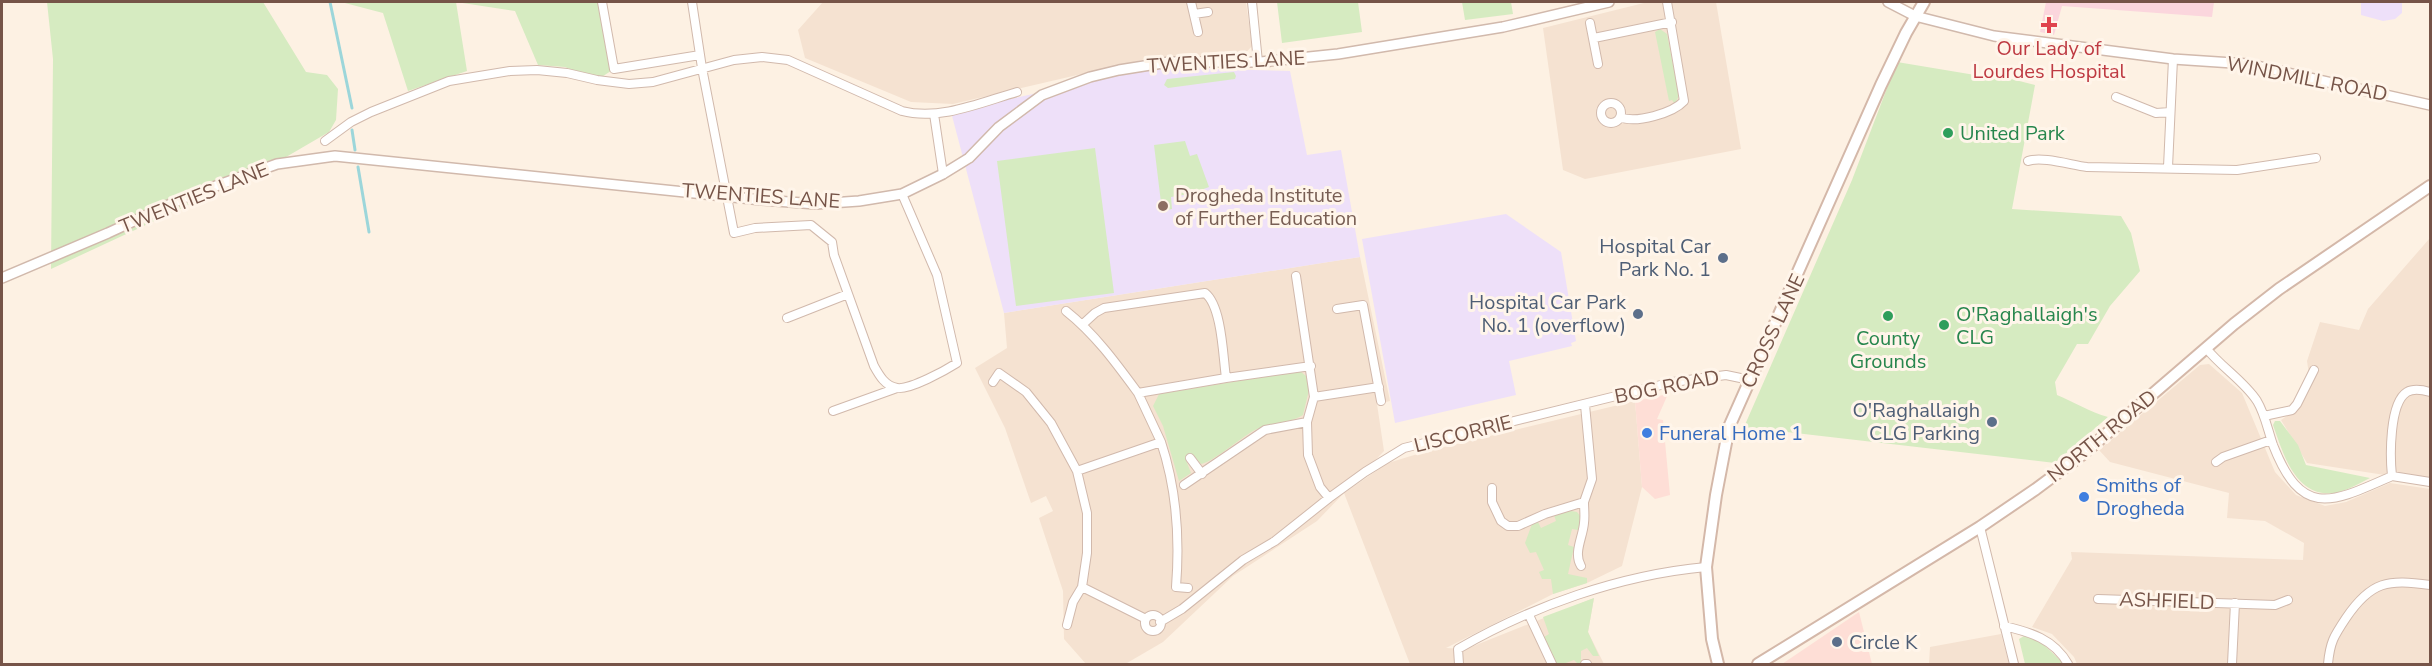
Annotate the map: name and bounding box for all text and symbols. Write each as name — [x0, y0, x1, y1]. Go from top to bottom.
marker: Our Lady of Lourdes Hospital — [2040, 16, 2058, 34]
place label: Our Lady of Lourdes Hospital — [1973, 35, 2126, 85]
street label: TWENTIES LANE — [1146, 44, 1306, 80]
street label: WINDMILL ROAD — [2224, 50, 2390, 108]
place label: United Park — [1960, 120, 2066, 147]
marker: United Park — [1941, 126, 1955, 140]
street label: TWENTIES LANE — [116, 156, 272, 240]
street label: TWENTIES LANE — [681, 177, 841, 215]
place label: Drogheda Institute of Further Education — [1175, 182, 1357, 232]
marker: Drogheda Institute of Further Education — [1156, 199, 1170, 213]
place label: Hospital Car Park No. 1 — [1599, 233, 1711, 283]
marker: Hospital Car Park No. 1 — [1716, 251, 1730, 265]
street label: CROSS LANE — [1735, 269, 1811, 393]
place label: Hospital Car Park No. 1 (overflow) — [1469, 289, 1627, 339]
place label: O'Raghallaigh's CLG — [1956, 301, 2098, 351]
marker: Hospital Car Park No. 1 (overflow) — [1631, 307, 1645, 321]
marker: County Grounds — [1881, 309, 1895, 323]
marker: O'Raghallaigh's CLG — [1937, 318, 1951, 332]
place label: County Grounds — [1850, 325, 1926, 375]
street label: BOG ROAD — [1612, 364, 1722, 410]
street label: NORTH ROAD — [2042, 384, 2162, 488]
place label: O'Raghallaigh CLG Parking — [1852, 397, 1980, 447]
street label: LISCORRIE — [1411, 409, 1515, 459]
marker: O'Raghallaigh CLG Parking — [1985, 415, 1999, 429]
place label: Funeral Home 1 — [1659, 420, 1803, 447]
marker: Funeral Home 1 — [1640, 426, 1654, 440]
place label: Smiths of Drogheda — [2096, 472, 2185, 522]
marker: Smiths of Drogheda — [2077, 490, 2091, 504]
street label: ASHFIELD — [2119, 586, 2215, 616]
place label: Circle K — [1849, 629, 1918, 656]
marker: Circle K — [1830, 635, 1844, 649]

